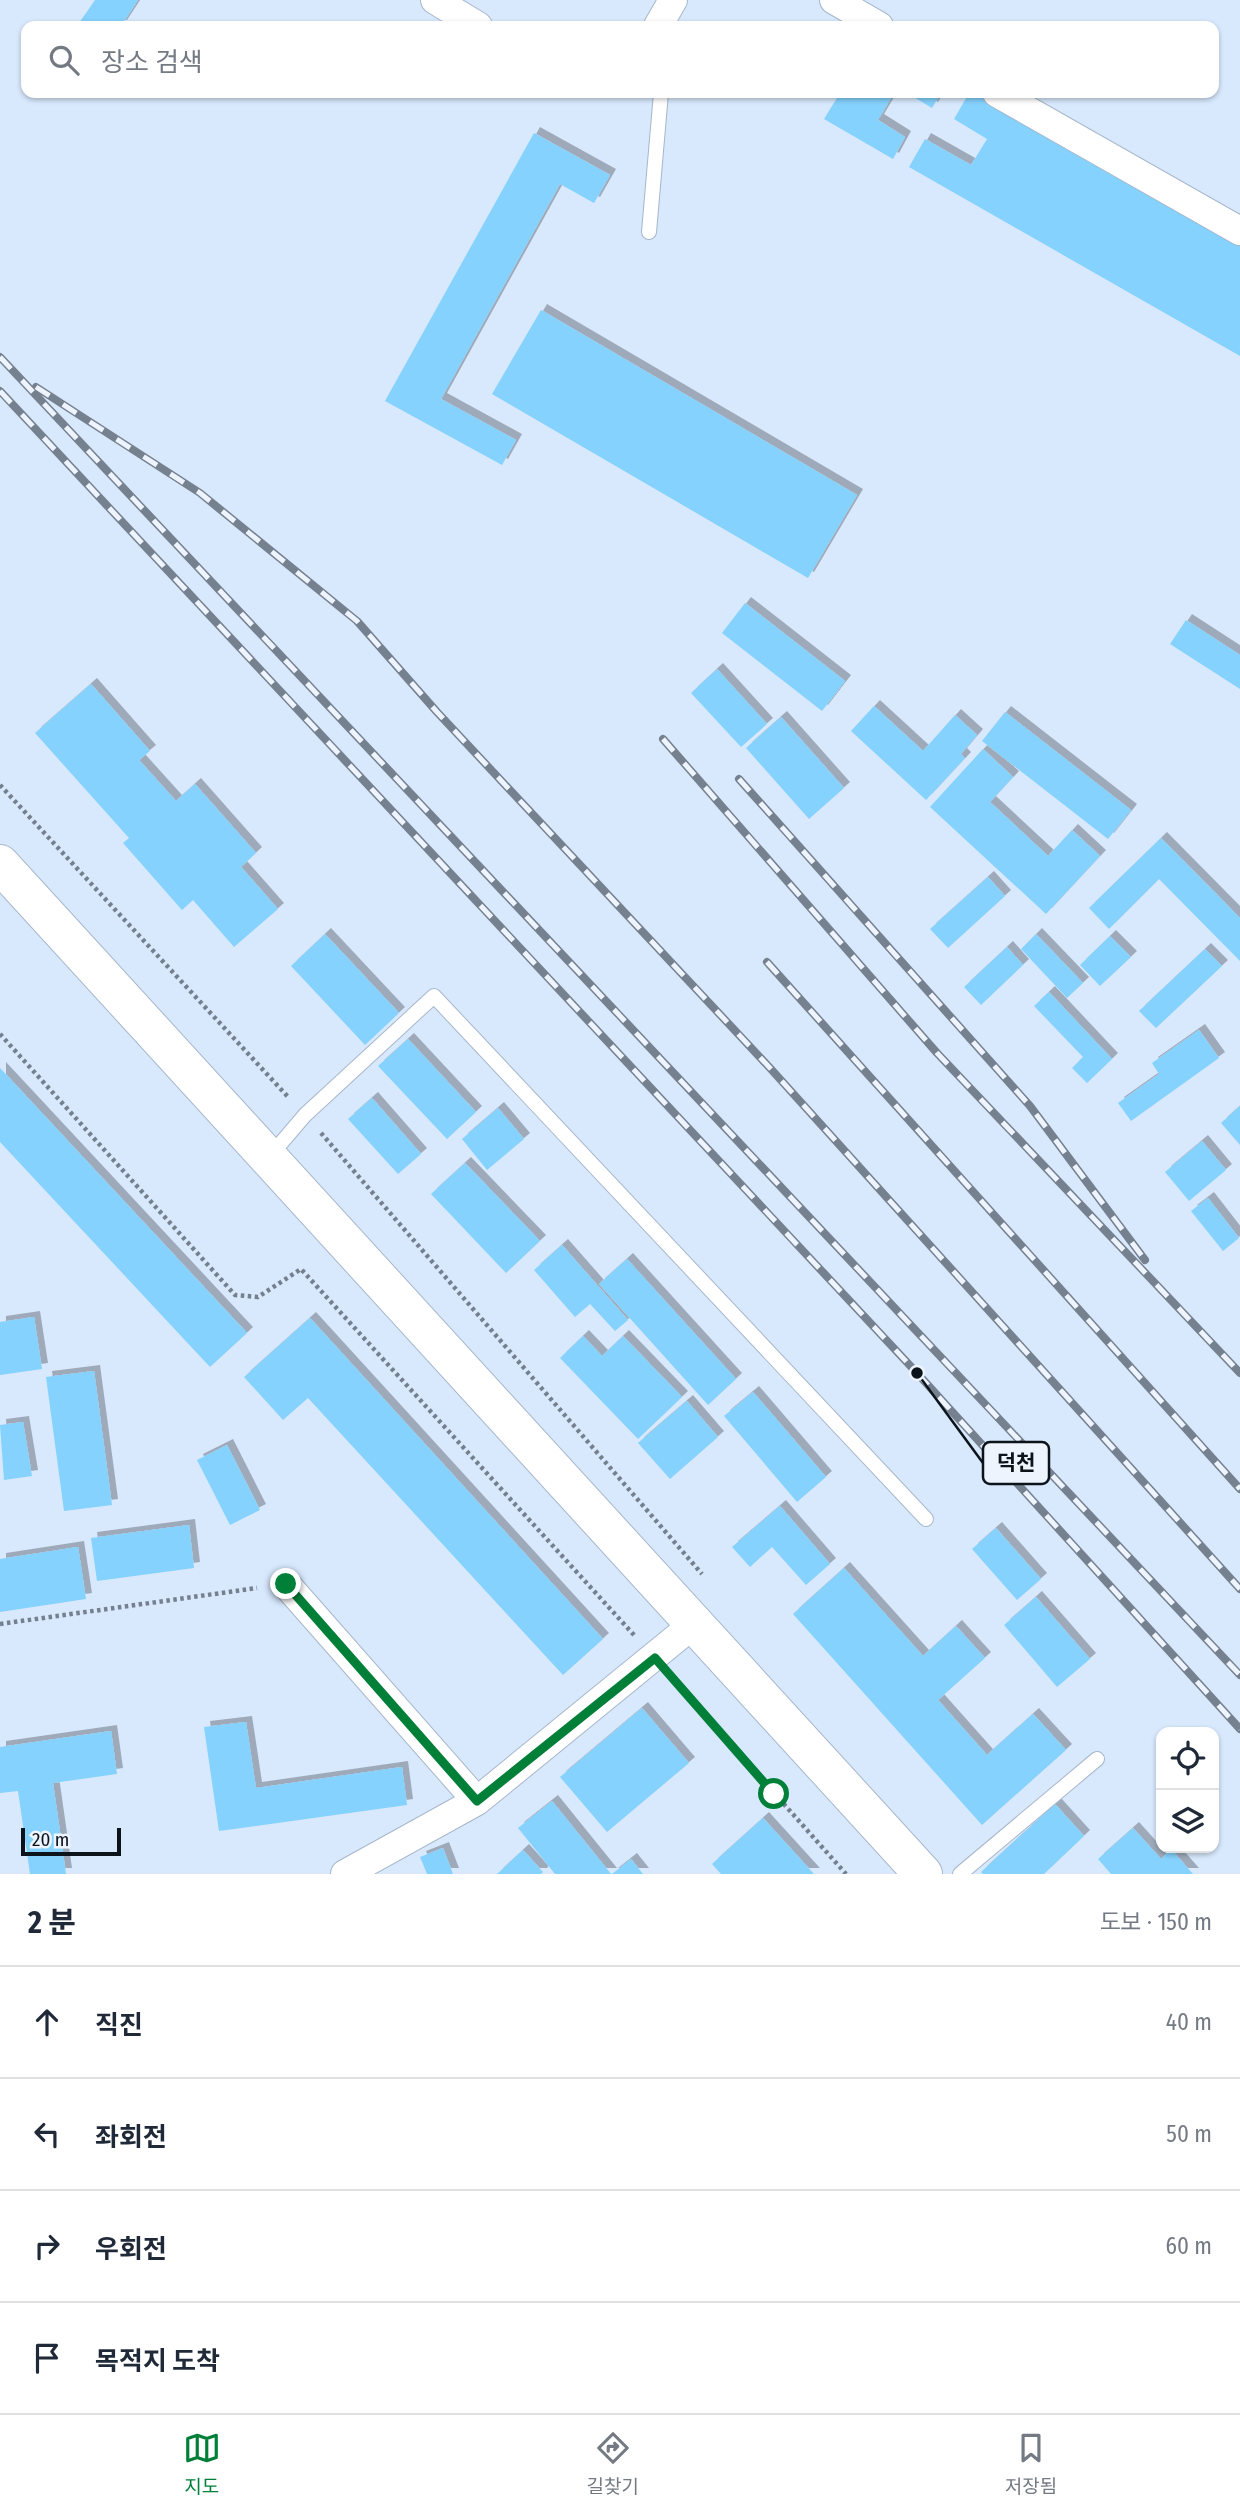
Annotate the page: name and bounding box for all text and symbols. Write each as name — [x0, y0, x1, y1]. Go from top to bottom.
search box — [21, 21, 1219, 98]
icon: search — [45, 41, 83, 79]
text: 장소 검색 — [101, 47, 203, 78]
callout: 덕천 — [983, 1442, 1049, 1484]
text: 덕천 — [997, 1450, 1035, 1476]
route end — [270, 1568, 301, 1599]
map controls — [1156, 1727, 1219, 1853]
button: locate — [1156, 1727, 1219, 1790]
route start — [758, 1778, 789, 1809]
button: layers — [1156, 1790, 1219, 1853]
scale bar — [21, 1825, 121, 1857]
text: 20 m — [32, 1828, 69, 1851]
text: 2 분 — [28, 1905, 76, 1941]
text: 도보 · 150 m — [1099, 1908, 1212, 1936]
icon: ahead — [28, 2003, 66, 2041]
text: 40 m — [1166, 2008, 1212, 2036]
text: 직진 — [95, 2010, 143, 2041]
icon: left — [28, 2115, 66, 2153]
text: 50 m — [1166, 2120, 1212, 2148]
text: 좌회전 — [95, 2122, 167, 2153]
icon: right — [28, 2227, 66, 2265]
text: 60 m — [1166, 2232, 1212, 2260]
text: 우회전 — [95, 2234, 167, 2265]
icon: arrive — [28, 2339, 66, 2377]
text: 목적지 도착 — [95, 2346, 220, 2377]
tab: 지도 — [183, 2429, 221, 2498]
tab: 길찾기 — [587, 2429, 639, 2498]
tab: 저장됨 — [1005, 2429, 1057, 2498]

